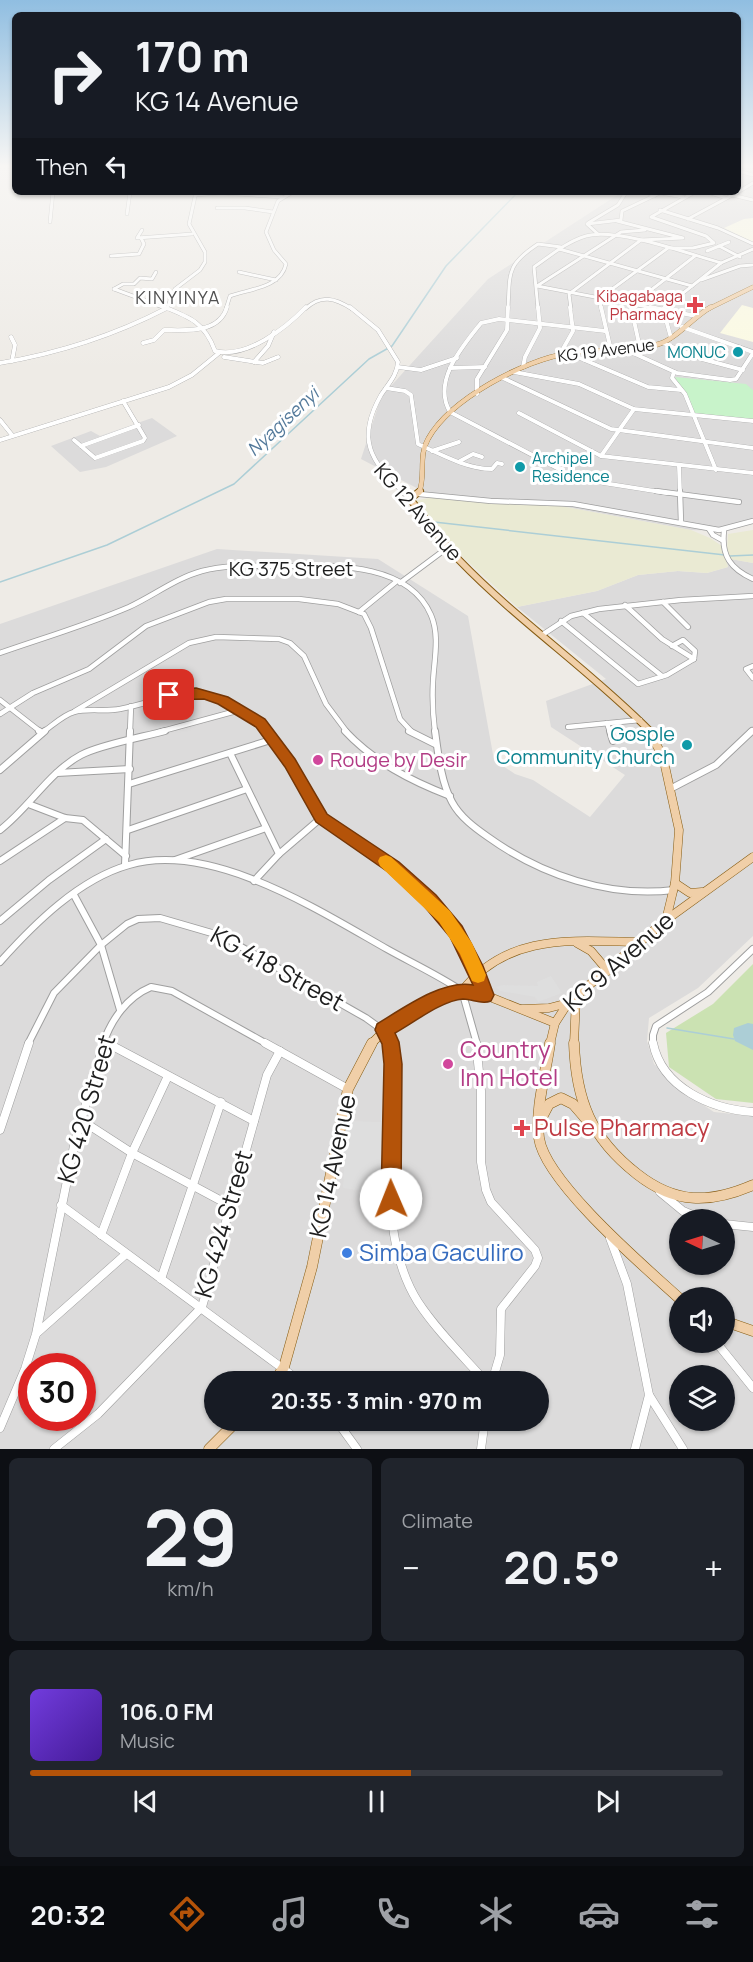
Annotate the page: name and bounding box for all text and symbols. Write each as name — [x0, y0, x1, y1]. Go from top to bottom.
text: 170 m — [135, 27, 250, 85]
icon: right — [36, 36, 114, 114]
text: KG 14 Avenue — [135, 82, 299, 119]
icon: left — [100, 150, 133, 183]
text: Then — [36, 152, 88, 182]
district label: KINYINYA — [135, 285, 221, 309]
place label: Kibagabaga Pharmacy — [596, 285, 684, 325]
marker: Kibagabaga Pharmacy — [688, 298, 702, 312]
street label: KG 19 Avenue — [556, 333, 656, 367]
place label: MONUC — [667, 341, 726, 363]
marker: MONUC — [731, 345, 745, 359]
water label: Nyagisenyi — [241, 380, 325, 461]
place label: Archipel Residence — [532, 447, 610, 487]
street label: KG 12 Avenue — [369, 457, 468, 566]
marker: Archipel Residence — [513, 460, 527, 474]
street label: KG 375 Street — [229, 555, 353, 582]
pin — [143, 669, 194, 720]
icon: arrive — [152, 678, 185, 711]
place label: Gosple Community Church — [496, 720, 675, 770]
marker: Gosple Community Church — [680, 738, 694, 752]
place label: Rouge by Desir — [330, 746, 467, 773]
marker: Rouge by Desir — [311, 753, 325, 767]
street label: KG 9 Avenue — [555, 903, 681, 1018]
street label: KG 418 Street — [205, 917, 350, 1018]
street label: KG 420 Street — [49, 1031, 122, 1187]
place label: Country Inn Hotel — [460, 1032, 558, 1093]
marker: Country Inn Hotel — [441, 1057, 455, 1071]
street label: KG 14 Avenue — [300, 1091, 363, 1240]
place label: Pulse Pharmacy — [534, 1110, 710, 1143]
marker: Pulse Pharmacy — [515, 1121, 529, 1135]
street label: KG 424 Street — [186, 1146, 259, 1301]
position arrow — [359, 1167, 423, 1231]
north arrow — [669, 1209, 735, 1275]
map controls — [669, 1209, 735, 1431]
place label: Simba Gaculiro — [359, 1235, 524, 1268]
marker: Simba Gaculiro — [340, 1246, 354, 1260]
button: sound — [669, 1287, 735, 1353]
speed limit sign: 30 — [18, 1353, 96, 1431]
button: layers — [669, 1365, 735, 1431]
text: 20:35 · 3 min · 970 m — [271, 1386, 482, 1416]
text: 29 — [143, 1483, 238, 1589]
text: Climate — [402, 1507, 473, 1534]
text: 20.5° — [504, 1536, 620, 1598]
text: − — [402, 1545, 420, 1590]
text: + — [704, 1545, 723, 1590]
text: km/h — [167, 1575, 214, 1602]
text: 106.0 FM — [120, 1697, 214, 1727]
text: Music — [120, 1727, 175, 1754]
icon: previous — [129, 1785, 162, 1818]
icon: pause — [360, 1785, 393, 1818]
icon: next — [591, 1785, 624, 1818]
icon: directions — [166, 1893, 208, 1935]
icon: music — [269, 1893, 311, 1935]
icon: phone — [372, 1893, 414, 1935]
icon: climate — [475, 1893, 517, 1935]
icon: car — [578, 1893, 620, 1935]
icon: filters — [681, 1893, 723, 1935]
text: 20:32 — [30, 1896, 105, 1933]

